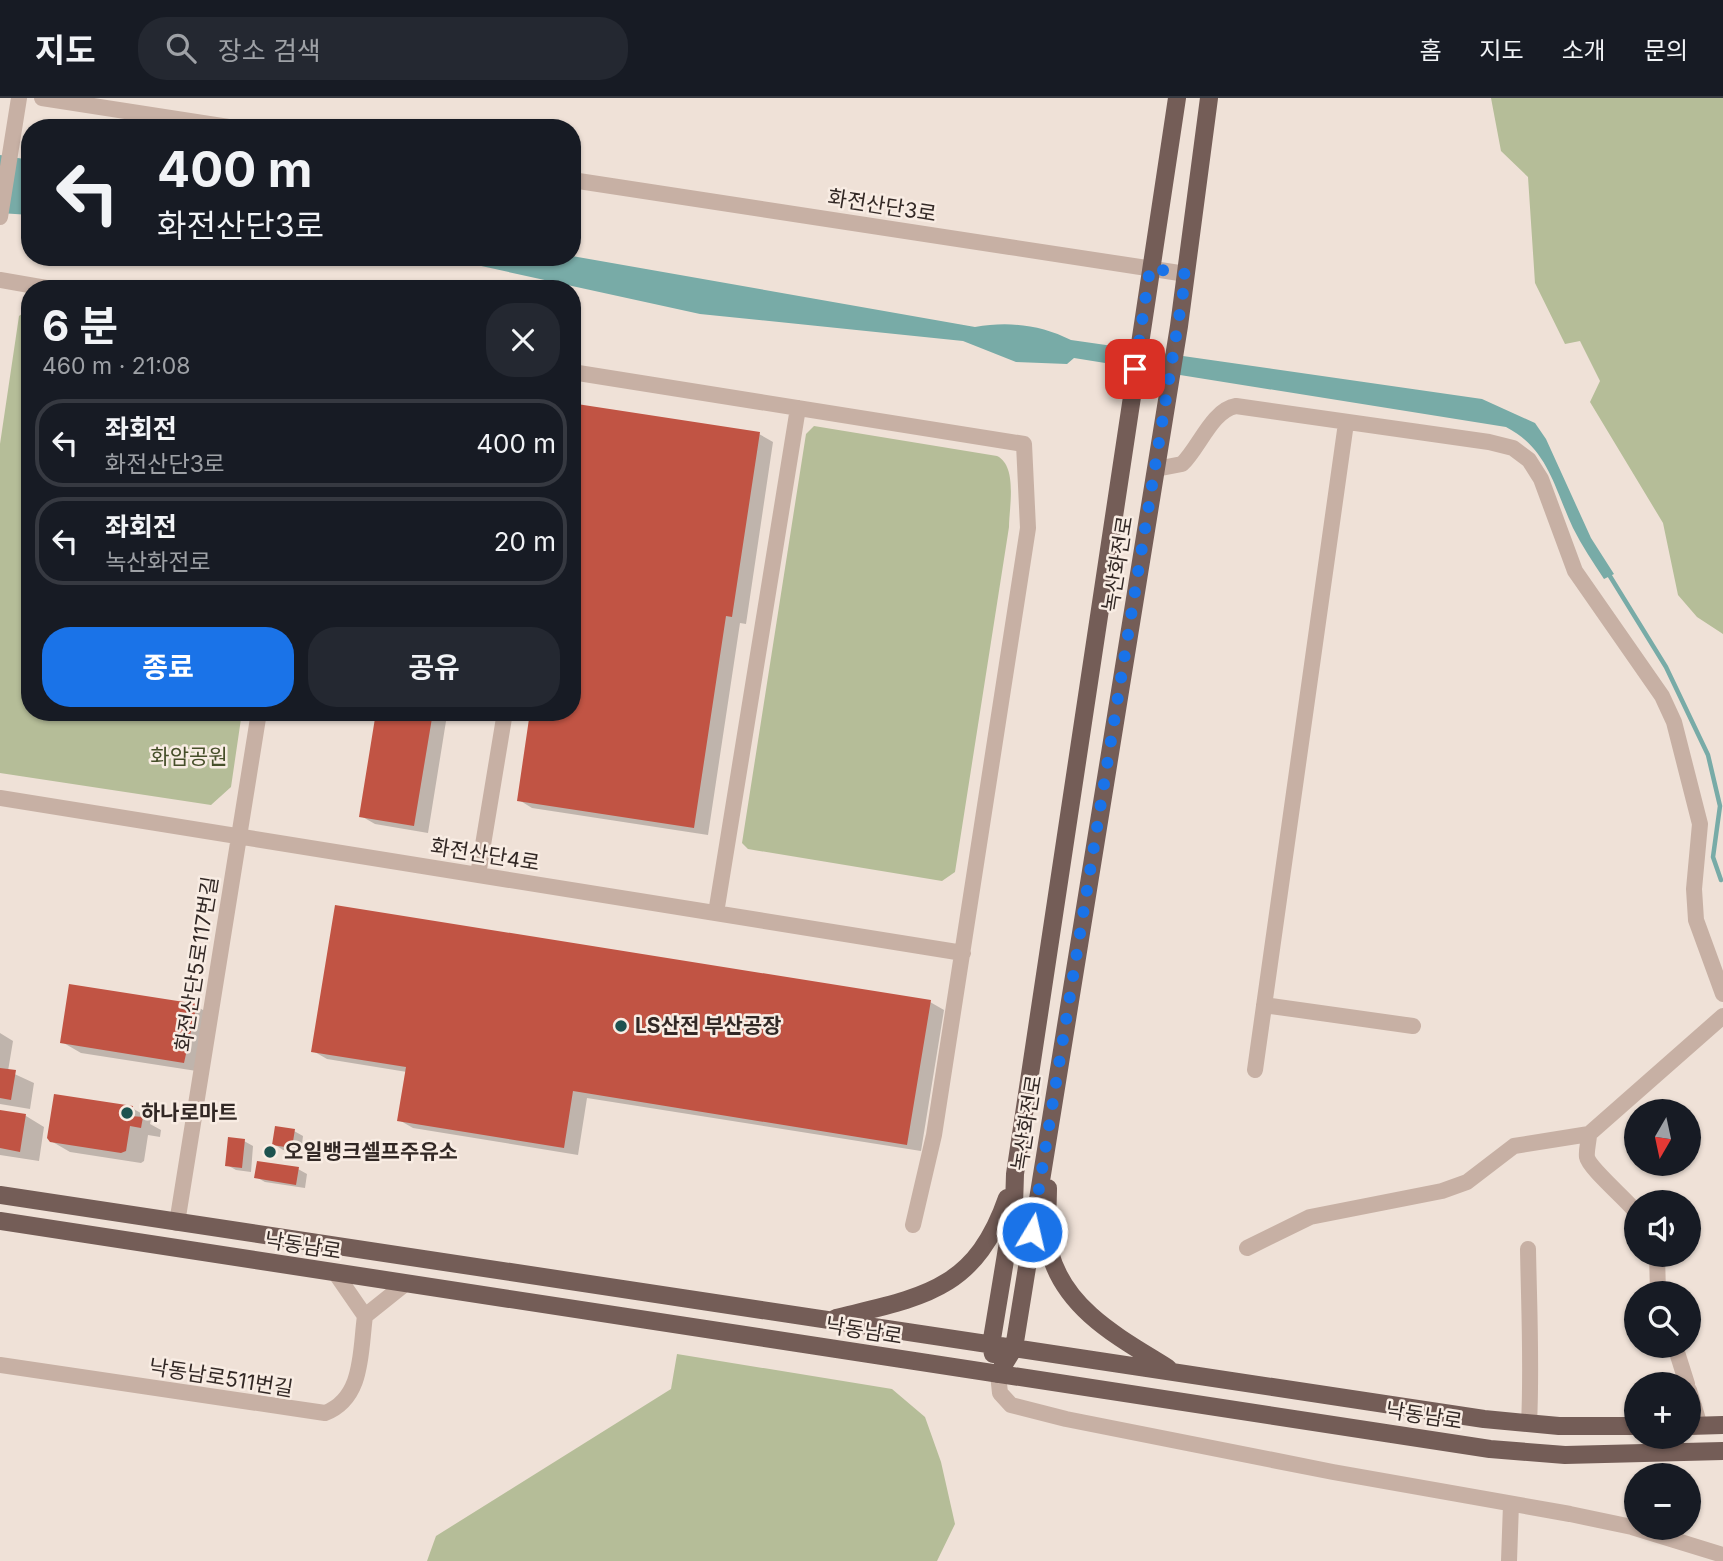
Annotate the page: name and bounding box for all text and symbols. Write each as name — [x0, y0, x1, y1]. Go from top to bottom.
search box — [138, 17, 628, 80]
icon: search — [162, 29, 200, 67]
text: 지도 — [35, 30, 96, 70]
text: 장소 검색 — [218, 35, 321, 66]
text: 홈 — [1419, 36, 1441, 65]
text: 지도 — [1479, 36, 1524, 65]
text: 소개 — [1562, 36, 1606, 65]
text: 문의 — [1644, 36, 1688, 65]
text: 400 m — [157, 140, 313, 199]
icon: left — [42, 147, 133, 238]
street label: 화전산단3로 — [826, 185, 938, 226]
text: 화전산단3로 — [157, 206, 324, 245]
text: 6 분 — [42, 300, 118, 351]
button: close — [486, 303, 560, 377]
pin — [1105, 339, 1165, 399]
icon: arrive — [1116, 350, 1154, 388]
text: 460 m · 21:08 — [42, 352, 191, 380]
text: 좌회전 — [105, 413, 177, 444]
icon: left — [46, 424, 84, 462]
text: 400 m — [476, 428, 556, 459]
text: 화전산단3로 — [105, 450, 225, 478]
text: 좌회전 — [105, 511, 177, 542]
street label: 녹산화전로 — [1098, 514, 1137, 614]
icon: left — [46, 522, 84, 560]
text: 20 m — [494, 526, 556, 557]
text: 녹산화전로 — [105, 548, 211, 576]
button: 종료 — [42, 627, 294, 707]
button: 공유 — [308, 627, 560, 707]
park label: 화암공원 — [150, 744, 228, 769]
street label: 화전산단4로 — [429, 834, 541, 875]
street label: 화전산단5로117번길 — [170, 875, 223, 1053]
place label: LS산전 부산공장 — [635, 1013, 782, 1038]
marker: LS산전 부산공장 — [613, 1018, 629, 1034]
street label: 녹산화전로 — [1007, 1073, 1046, 1173]
north arrow — [1624, 1099, 1701, 1176]
map controls — [1624, 1099, 1701, 1540]
place label: 하나로마트 — [141, 1100, 238, 1125]
marker: 하나로마트 — [119, 1105, 135, 1121]
place label: 오일뱅크셀프주유소 — [284, 1139, 458, 1164]
marker: 오일뱅크셀프주유소 — [262, 1144, 278, 1160]
button: sound — [1624, 1190, 1701, 1267]
position arrow — [995, 1195, 1069, 1269]
street label: 낙동남로 — [263, 1227, 343, 1264]
button: search — [1624, 1281, 1701, 1358]
street label: 낙동남로 — [824, 1312, 904, 1349]
street label: 낙동남로511번길 — [147, 1354, 295, 1401]
button: + — [1624, 1372, 1701, 1449]
street label: 낙동남로 — [1384, 1397, 1464, 1434]
button: − — [1624, 1463, 1701, 1540]

